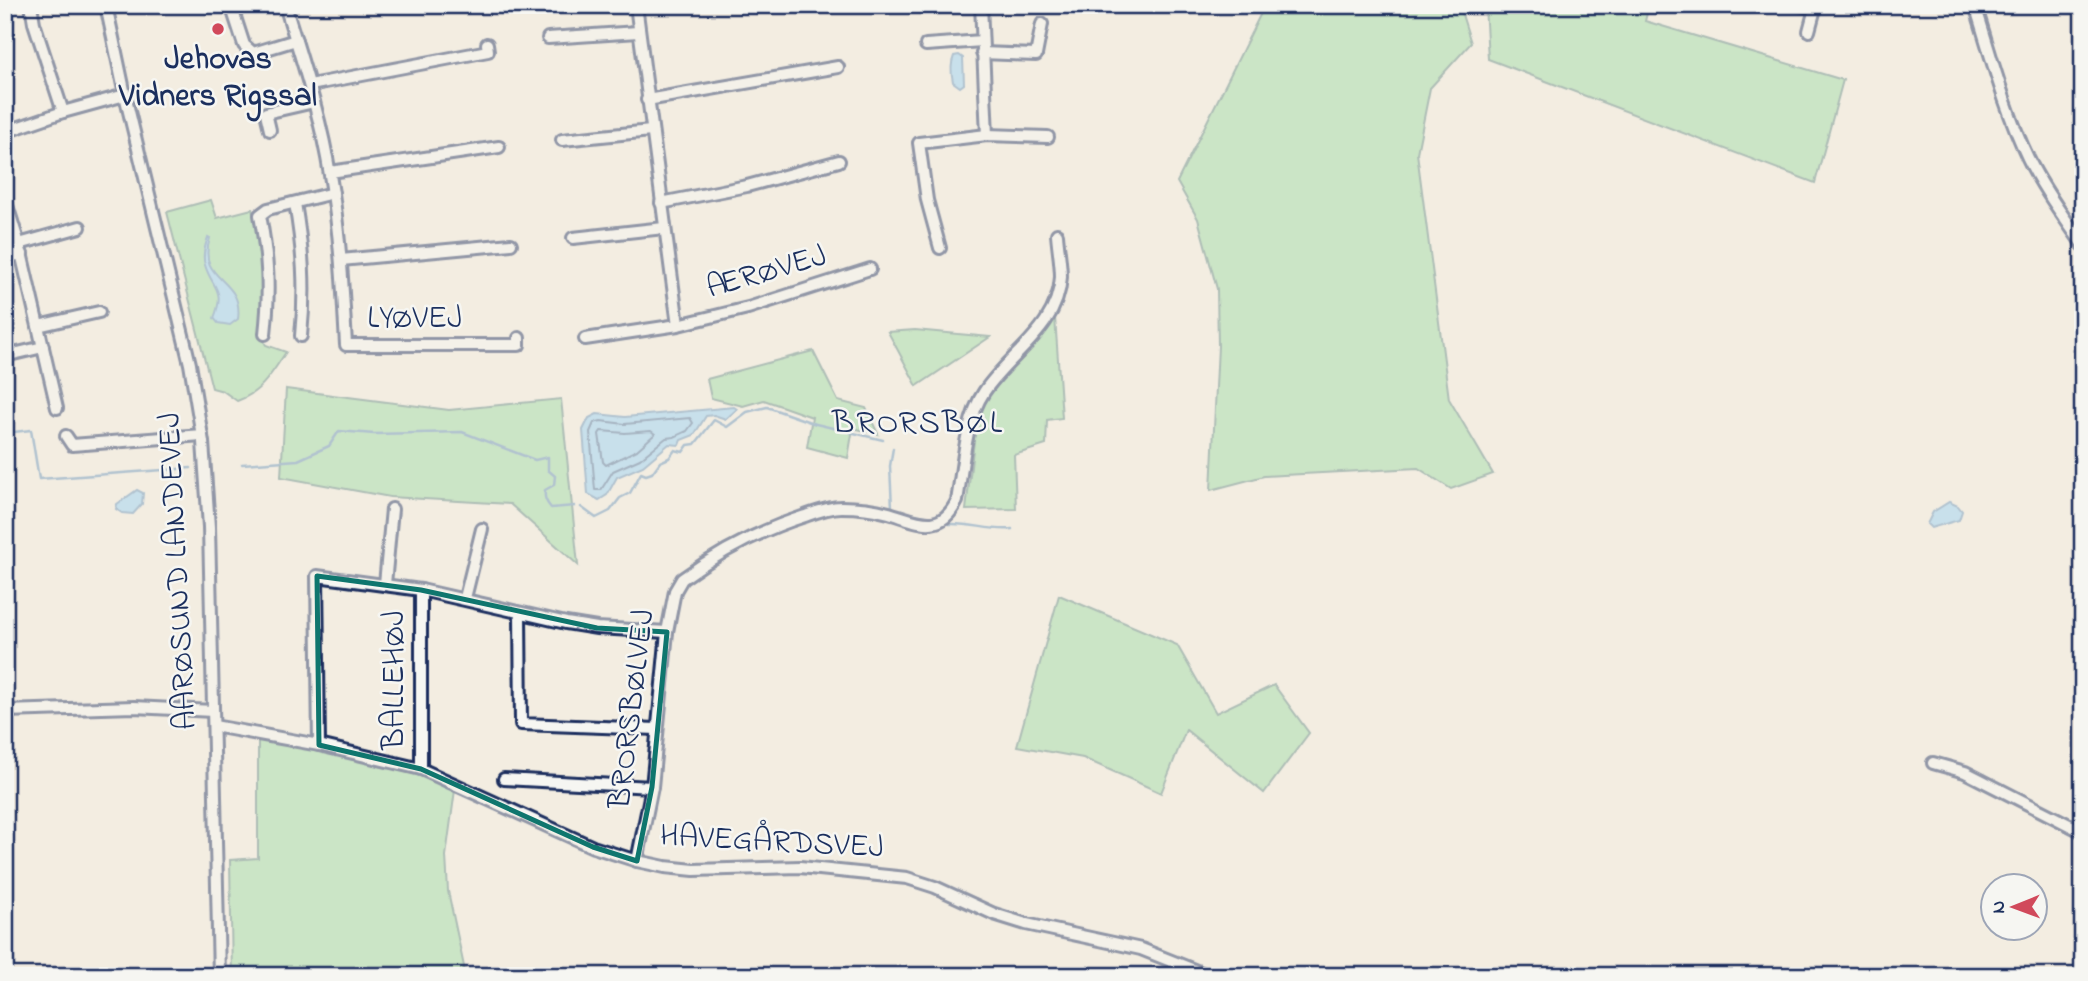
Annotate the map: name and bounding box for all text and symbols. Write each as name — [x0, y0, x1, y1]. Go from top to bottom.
marker: Jehovas Vidners Rigssal — [210, 21, 226, 37]
place label: Jehovas Vidners Rigssal — [118, 37, 317, 122]
street label: ÆRØVEJ — [701, 233, 833, 313]
street label: LYØVEJ — [367, 296, 463, 343]
district label: BRORSBØL — [831, 400, 1004, 448]
street label: AARØSUND LANDEVEJ — [147, 411, 211, 731]
street label: BRORSBØLVEJ — [597, 606, 669, 813]
street label: BALLEHØJ — [372, 610, 419, 751]
street label: HAVEGÅRDSVEJ — [659, 814, 885, 872]
north arrow — [1980, 872, 2050, 942]
text: N — [1986, 900, 2013, 914]

